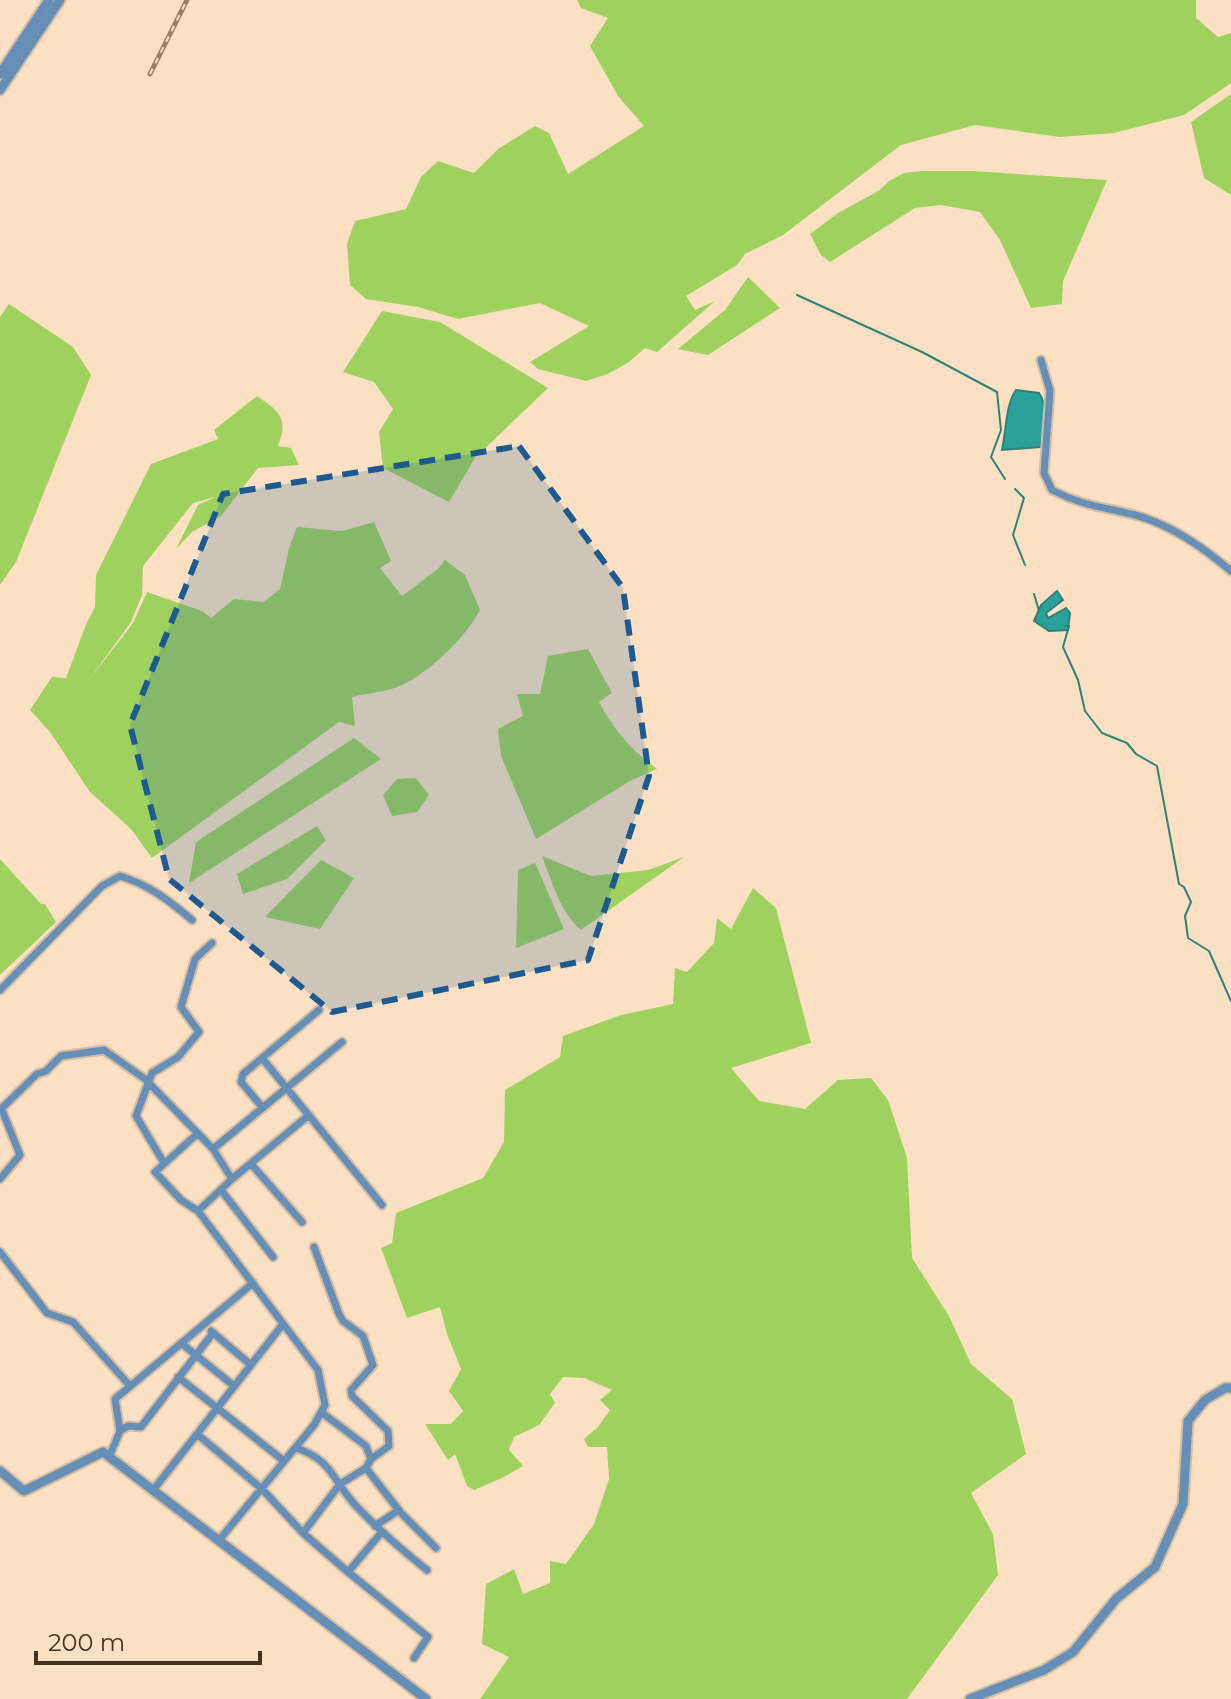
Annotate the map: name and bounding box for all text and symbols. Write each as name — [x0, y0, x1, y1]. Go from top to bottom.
scale bar — [36, 1615, 260, 1665]
text: 200 m — [48, 1628, 125, 1657]

